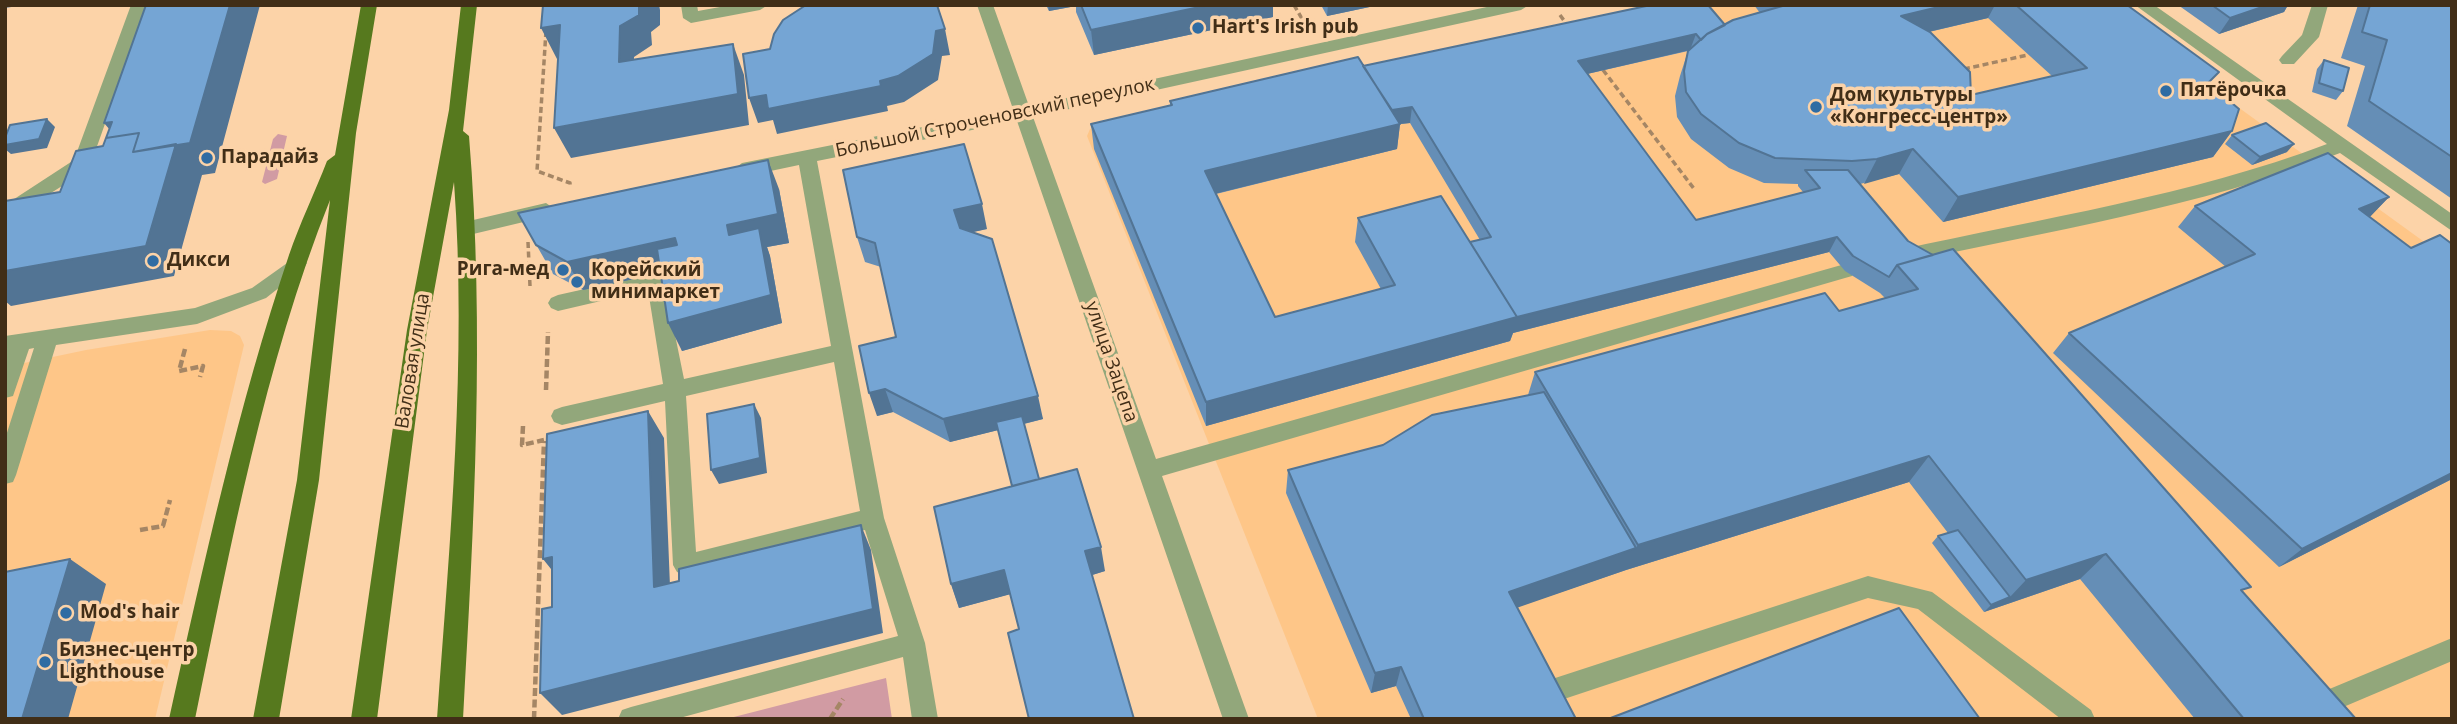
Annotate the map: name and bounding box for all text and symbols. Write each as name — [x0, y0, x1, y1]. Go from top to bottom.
place label: Hart's Irish pub — [1212, 17, 1358, 39]
marker: Hart's Irish pub — [1190, 20, 1206, 36]
street label: Большой Строченовский переулок — [833, 73, 1157, 163]
place label: Пятёрочка — [2180, 80, 2287, 102]
marker: Пятёрочка — [2158, 83, 2174, 99]
place label: Дом культуры «Конгресс-центр» — [1830, 85, 2008, 129]
marker: Дом культуры «Конгресс-центр» — [1808, 99, 1824, 115]
place label: Парадайз — [221, 147, 318, 169]
marker: Парадайз — [199, 150, 215, 166]
place label: Дикси — [167, 250, 230, 272]
marker: Дикси — [145, 253, 161, 269]
place label: Рига-мед — [457, 259, 549, 281]
place label: Корейский минимаркет — [591, 260, 720, 304]
marker: Рига-мед — [555, 262, 571, 278]
marker: Корейский минимаркет — [569, 274, 585, 290]
street label: Валовая улица — [391, 292, 435, 430]
street label: улица Зацепа — [1080, 299, 1142, 425]
place label: Mod's hair — [80, 602, 180, 624]
marker: Mod's hair — [58, 605, 74, 621]
place label: Бизнес-центр Lighthouse — [59, 640, 194, 684]
marker: Бизнес-центр Lighthouse — [37, 654, 53, 670]

